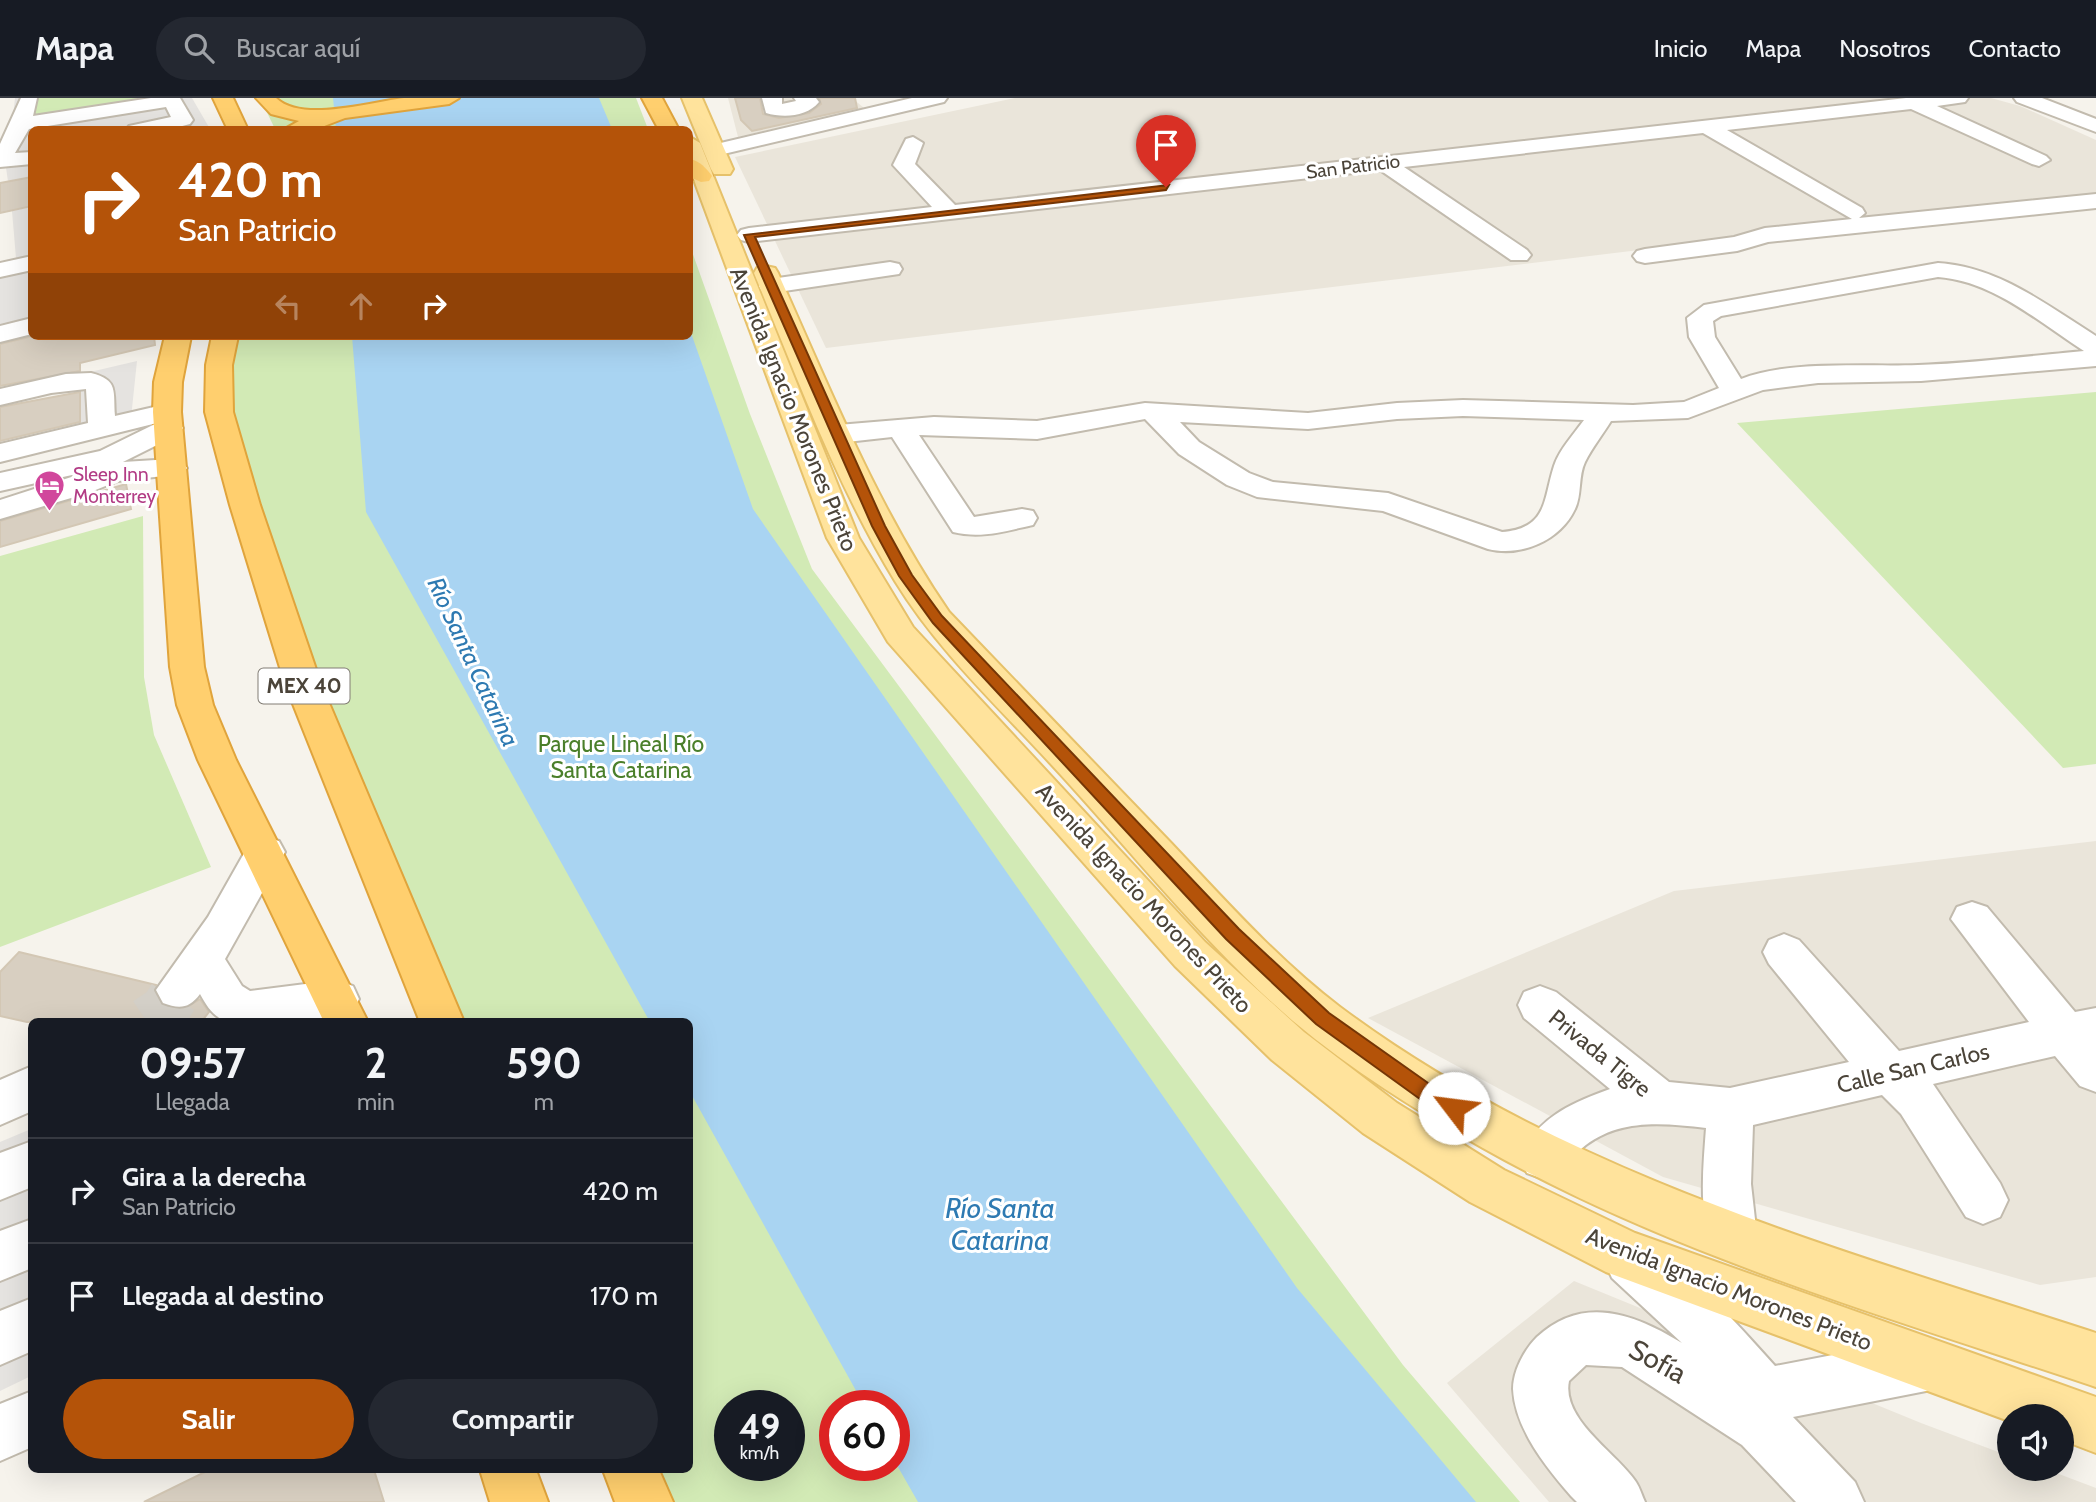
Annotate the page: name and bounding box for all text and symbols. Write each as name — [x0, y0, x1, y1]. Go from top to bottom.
search box — [156, 17, 646, 80]
text: Mapa — [35, 28, 114, 68]
icon: search — [180, 29, 218, 67]
text: Buscar aquí — [236, 32, 360, 64]
text: Inicio — [1654, 34, 1707, 63]
text: Mapa — [1745, 34, 1801, 63]
text: Nosotros — [1839, 34, 1930, 63]
text: Contacto — [1968, 34, 2061, 63]
pin — [1136, 115, 1196, 187]
icon: arrive — [1147, 126, 1185, 164]
street label: San Patricio — [1305, 149, 1401, 184]
text: 420 m — [178, 150, 323, 209]
icon: right — [63, 154, 154, 245]
text: San Patricio — [178, 210, 337, 249]
street label: Avenida Ignacio Morones Prieto — [724, 263, 864, 555]
icon: left — [269, 287, 307, 325]
icon: ahead — [342, 287, 380, 325]
icon: right — [415, 287, 453, 325]
place label: Sleep Inn Monterrey — [73, 463, 157, 508]
hotel icon: Sleep Inn Monterrey — [33, 468, 67, 512]
water label: Río Santa Catarina — [422, 573, 525, 751]
road number: MEX 40 — [258, 668, 350, 704]
park label: Parque Lineal Río Santa Catarina — [538, 730, 704, 784]
street label: Avenida Ignacio Morones Prieto — [1030, 777, 1258, 1019]
street label: Privada Tigre — [1543, 1003, 1657, 1103]
text: 09:57 — [139, 1037, 246, 1089]
text: 2 — [365, 1037, 387, 1089]
text: 590 — [506, 1037, 582, 1089]
street label: Calle San Carlos — [1834, 1037, 1992, 1099]
position arrow — [1417, 1071, 1491, 1145]
text: Llegada — [155, 1088, 230, 1116]
text: min — [357, 1088, 395, 1116]
text: m — [534, 1088, 554, 1116]
text: Gira a la derecha — [122, 1161, 306, 1193]
icon: right — [63, 1172, 101, 1210]
text: 420 m — [583, 1175, 658, 1207]
water label: Río Santa Catarina — [945, 1191, 1055, 1257]
text: San Patricio — [122, 1193, 236, 1221]
street label: Avenida Ignacio Morones Prieto — [1582, 1221, 1876, 1357]
icon: arrive — [63, 1277, 101, 1315]
text: Llegada al destino — [122, 1280, 324, 1312]
text: 170 m — [590, 1280, 658, 1312]
street label: Sofía — [1623, 1332, 1693, 1391]
button: Salir — [63, 1379, 354, 1459]
button: Compartir — [368, 1379, 658, 1459]
speed limit sign: 60 — [819, 1390, 910, 1481]
map controls — [1997, 1404, 2074, 1481]
button: sound — [1997, 1404, 2074, 1481]
text: 49 — [739, 1405, 780, 1448]
text: km/h — [740, 1442, 779, 1464]

